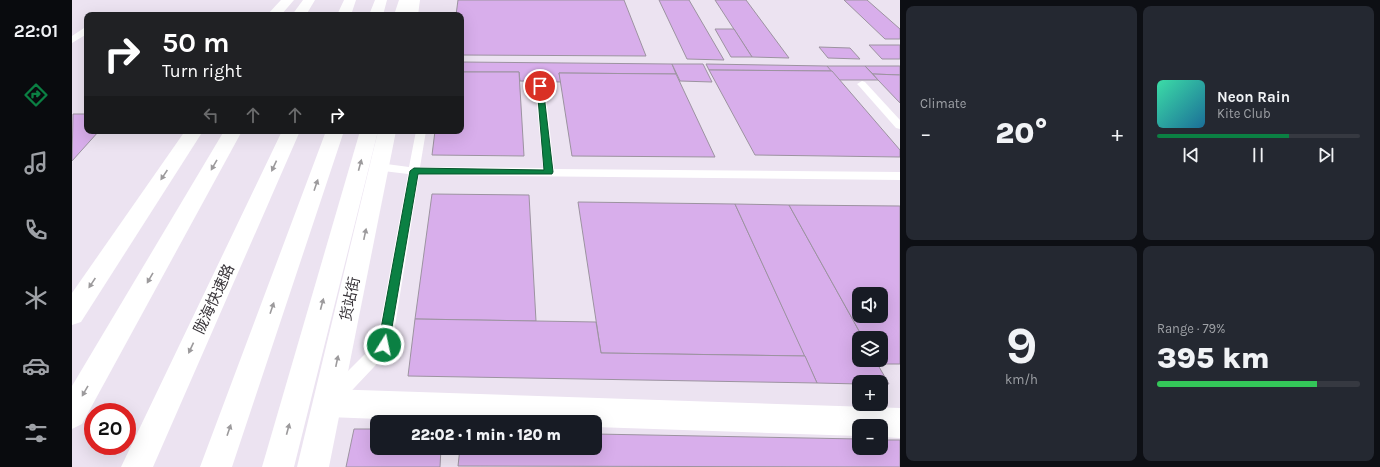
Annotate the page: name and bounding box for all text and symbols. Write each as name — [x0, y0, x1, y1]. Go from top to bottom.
text: 22:01 — [14, 20, 58, 42]
text: 50 m — [162, 26, 230, 59]
icon: right — [96, 28, 148, 80]
text: Turn right — [162, 60, 242, 82]
pin — [523, 69, 557, 103]
icon: arrive — [529, 75, 551, 97]
icon: directions — [22, 81, 50, 109]
text: Neon Rain — [1217, 88, 1290, 106]
text: Climate — [920, 96, 966, 111]
icon: left — [200, 104, 222, 126]
icon: ahead — [242, 104, 264, 126]
icon: ahead — [284, 104, 306, 126]
icon: right — [326, 104, 348, 126]
text: Kite Club — [1217, 106, 1271, 121]
text: 20° — [995, 115, 1048, 151]
text: − — [920, 121, 932, 147]
text: + — [1111, 121, 1123, 147]
icon: previous — [1180, 144, 1202, 166]
icon: pause — [1247, 144, 1269, 166]
icon: next — [1315, 144, 1337, 166]
icon: music — [22, 149, 50, 177]
one-way arrow — [210, 159, 217, 171]
one-way arrow — [357, 159, 363, 171]
one-way arrow — [271, 161, 277, 172]
one-way arrow — [161, 169, 168, 181]
one-way arrow — [313, 179, 319, 191]
icon: phone — [22, 216, 50, 244]
one-way arrow — [362, 228, 368, 240]
street label: 陇海快速路 — [190, 261, 238, 337]
one-way arrow — [146, 272, 153, 284]
street label: 货站街 — [337, 275, 363, 323]
one-way arrow — [88, 278, 96, 288]
icon: climate — [22, 284, 50, 312]
map controls — [852, 287, 888, 455]
button: sound — [852, 287, 888, 323]
one-way arrow — [320, 298, 326, 310]
one-way arrow — [270, 301, 276, 313]
text: 9 — [1006, 315, 1037, 376]
text: Range · 79% — [1157, 321, 1226, 336]
position arrow — [363, 324, 405, 366]
button: layers — [852, 331, 888, 367]
text: 395 km — [1157, 340, 1270, 376]
one-way arrow — [188, 343, 194, 354]
icon: car — [22, 352, 50, 380]
one-way arrow — [334, 355, 340, 367]
text: km/h — [1005, 372, 1038, 387]
button: + — [852, 375, 888, 411]
one-way arrow — [82, 385, 89, 397]
speed limit sign: 20 — [84, 403, 136, 455]
icon: filters — [22, 419, 50, 447]
button: − — [852, 419, 888, 455]
one-way arrow — [286, 423, 292, 436]
one-way arrow — [226, 424, 232, 436]
text: 22:02 · 1 min · 120 m — [411, 426, 561, 444]

